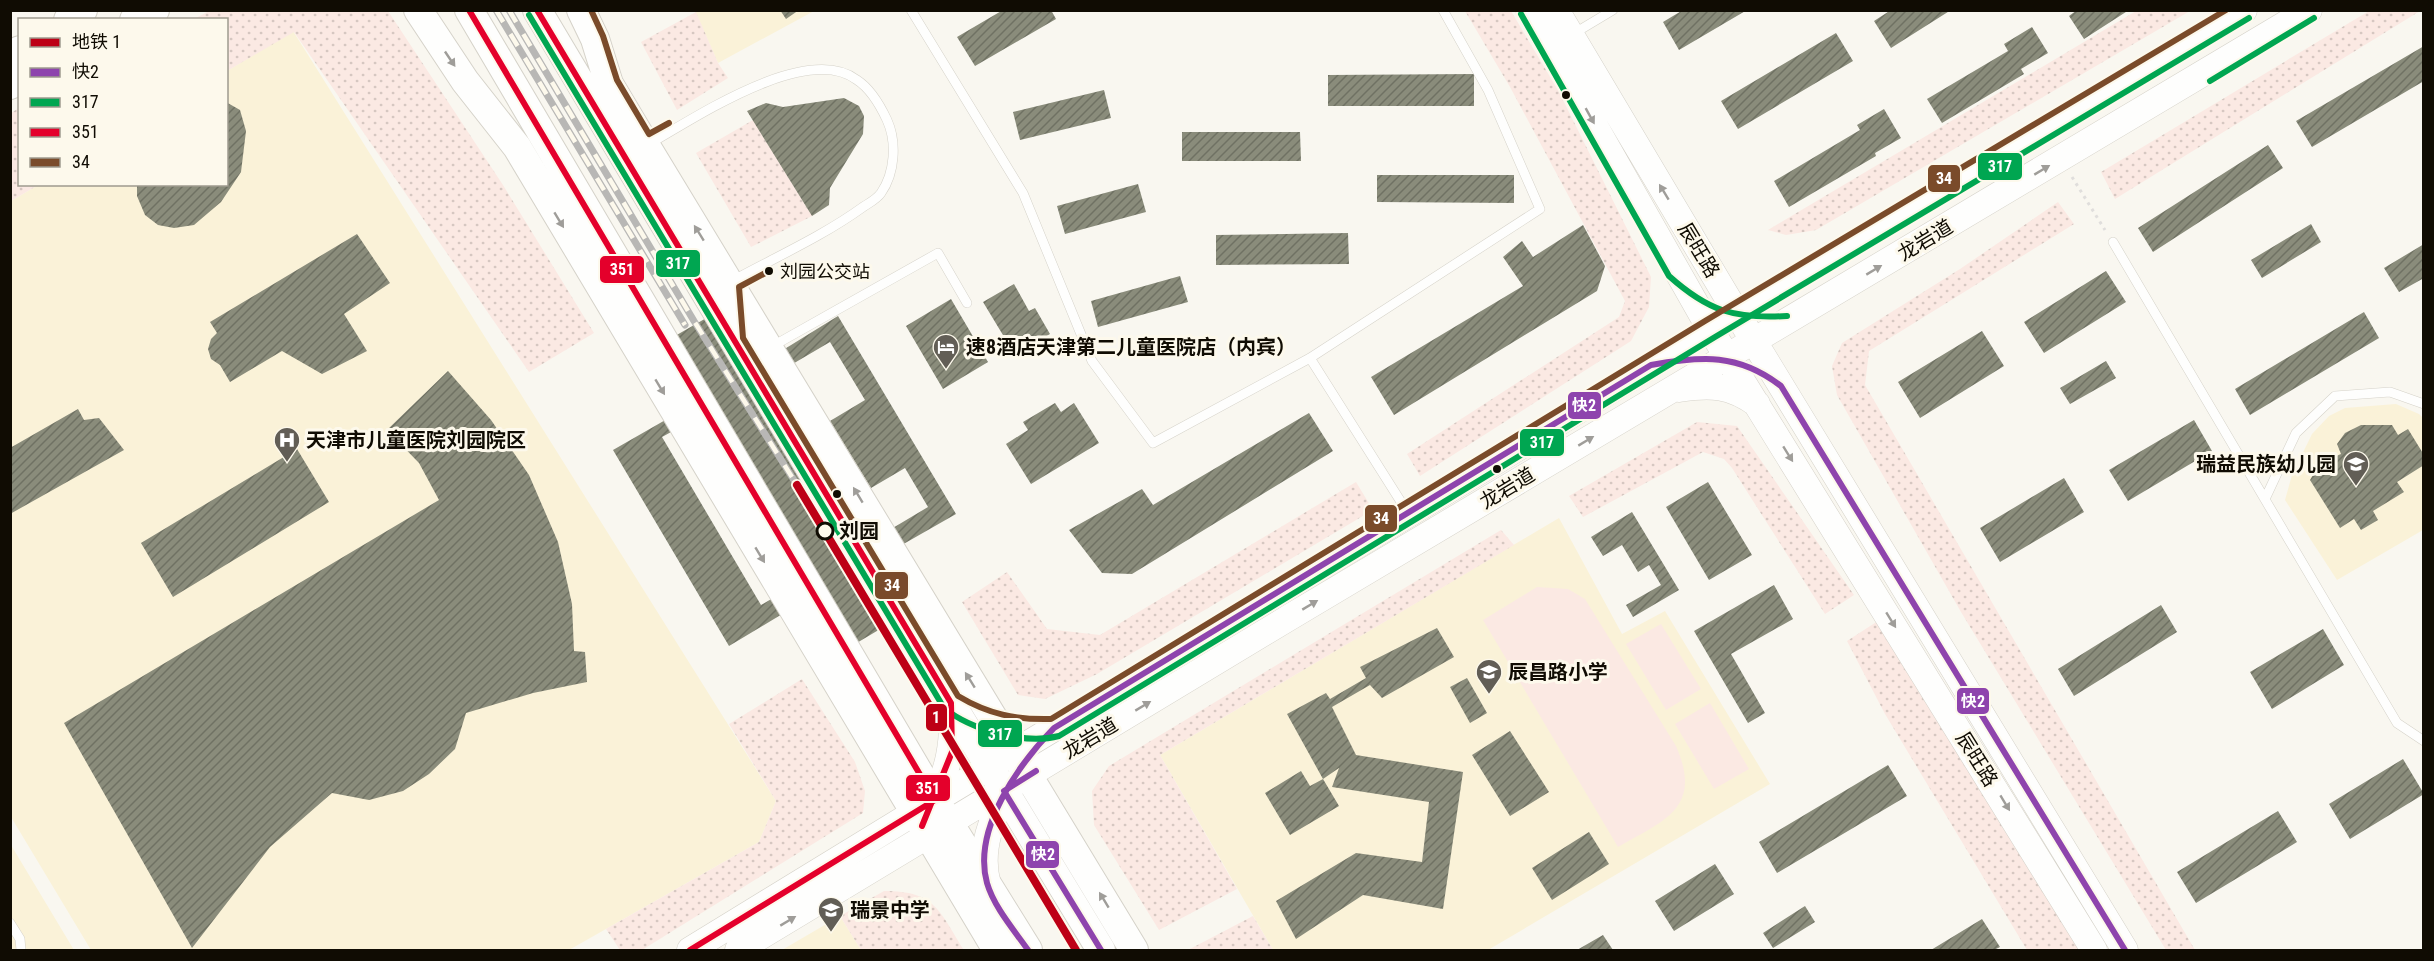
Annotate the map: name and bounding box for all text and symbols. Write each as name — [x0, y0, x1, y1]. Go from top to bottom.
legend — [18, 18, 228, 186]
text: 地铁 1 — [72, 31, 121, 52]
one-way arrow — [444, 51, 455, 67]
text: 快2 — [72, 61, 99, 82]
unlabelled marker — [1560, 89, 1572, 101]
text: 317 — [72, 91, 99, 112]
one-way arrow — [1585, 107, 1595, 124]
text: 351 — [72, 121, 99, 142]
text: 34 — [72, 151, 90, 172]
line badge: 317 — [1977, 152, 2023, 181]
text: 317 — [1988, 157, 2012, 176]
line badge: 34 — [1927, 164, 1961, 193]
one-way arrow — [2034, 165, 2051, 175]
text: 34 — [1936, 169, 1952, 188]
one-way arrow — [1659, 183, 1669, 200]
one-way arrow — [554, 212, 565, 228]
street label: 龙岩道 — [1893, 214, 1957, 266]
street label: 辰旺路 — [1673, 218, 1725, 282]
one-way arrow — [694, 225, 705, 241]
line badge: 317 — [655, 249, 701, 278]
text: 317 — [666, 254, 690, 273]
line badge: 351 — [599, 255, 645, 284]
text: 351 — [610, 260, 634, 279]
place label: 刘园公交站 — [780, 261, 870, 282]
one-way arrow — [1866, 264, 1882, 275]
marker: 刘园公交站 — [763, 265, 775, 277]
hotel icon: 速8酒店天津第二儿童医院店（内宾） — [931, 332, 961, 370]
place label: 速8酒店天津第二儿童医院店（内宾） — [966, 335, 1296, 359]
one-way arrow — [654, 379, 665, 395]
line badge: 快2 — [1567, 391, 1602, 420]
text: 快2 — [1572, 396, 1596, 415]
hospital icon: 天津市儿童医院刘园院区 — [272, 425, 302, 463]
place label: 天津市儿童医院刘园院区 — [306, 428, 526, 452]
line badge: 317 — [1519, 428, 1565, 457]
text: 317 — [1530, 433, 1554, 452]
one-way arrow — [1578, 436, 1595, 446]
one-way arrow — [1783, 446, 1794, 462]
school or university icon: 瑞益民族幼儿园 — [2341, 449, 2371, 487]
place label: 瑞益民族幼儿园 — [2196, 452, 2336, 476]
street label: 龙岩道 — [1475, 462, 1539, 514]
unlabelled marker — [1491, 463, 1503, 475]
one-way arrow — [853, 486, 863, 503]
unlabelled marker — [831, 488, 843, 500]
line badge: 34 — [1364, 504, 1398, 533]
text: 34 — [1373, 509, 1389, 528]
place label: 刘园 — [839, 519, 879, 543]
marker: 刘园 — [816, 522, 834, 540]
one-way arrow — [755, 547, 765, 564]
line badge: 34 — [874, 571, 909, 600]
text: 34 — [884, 576, 900, 595]
one-way arrow — [1302, 599, 1318, 610]
one-way arrow — [1886, 612, 1897, 628]
school or university icon: 辰昌路小学 — [1474, 657, 1504, 695]
place label: 辰昌路小学 — [1508, 660, 1608, 684]
one-way arrow — [965, 672, 976, 688]
line badge: 快2 — [1956, 687, 1990, 715]
text: 快2 — [1961, 692, 1985, 711]
one-way arrow — [1135, 700, 1151, 711]
line badge: 1 — [925, 703, 948, 732]
text: 1 — [932, 708, 940, 727]
street label: 龙岩道 — [1058, 712, 1122, 764]
line badge: 317 — [977, 719, 1023, 748]
text: 317 — [988, 725, 1012, 744]
street label: 辰旺路 — [1951, 727, 2003, 791]
line badge: 351 — [905, 774, 951, 802]
text: 351 — [916, 779, 940, 798]
one-way arrow — [1999, 795, 2010, 811]
line badge: 快2 — [1025, 840, 1060, 869]
text: 快2 — [1031, 845, 1055, 864]
one-way arrow — [1099, 892, 1110, 908]
school or university icon: 瑞景中学 — [816, 895, 846, 933]
place label: 瑞景中学 — [850, 898, 930, 922]
one-way arrow — [780, 915, 796, 926]

